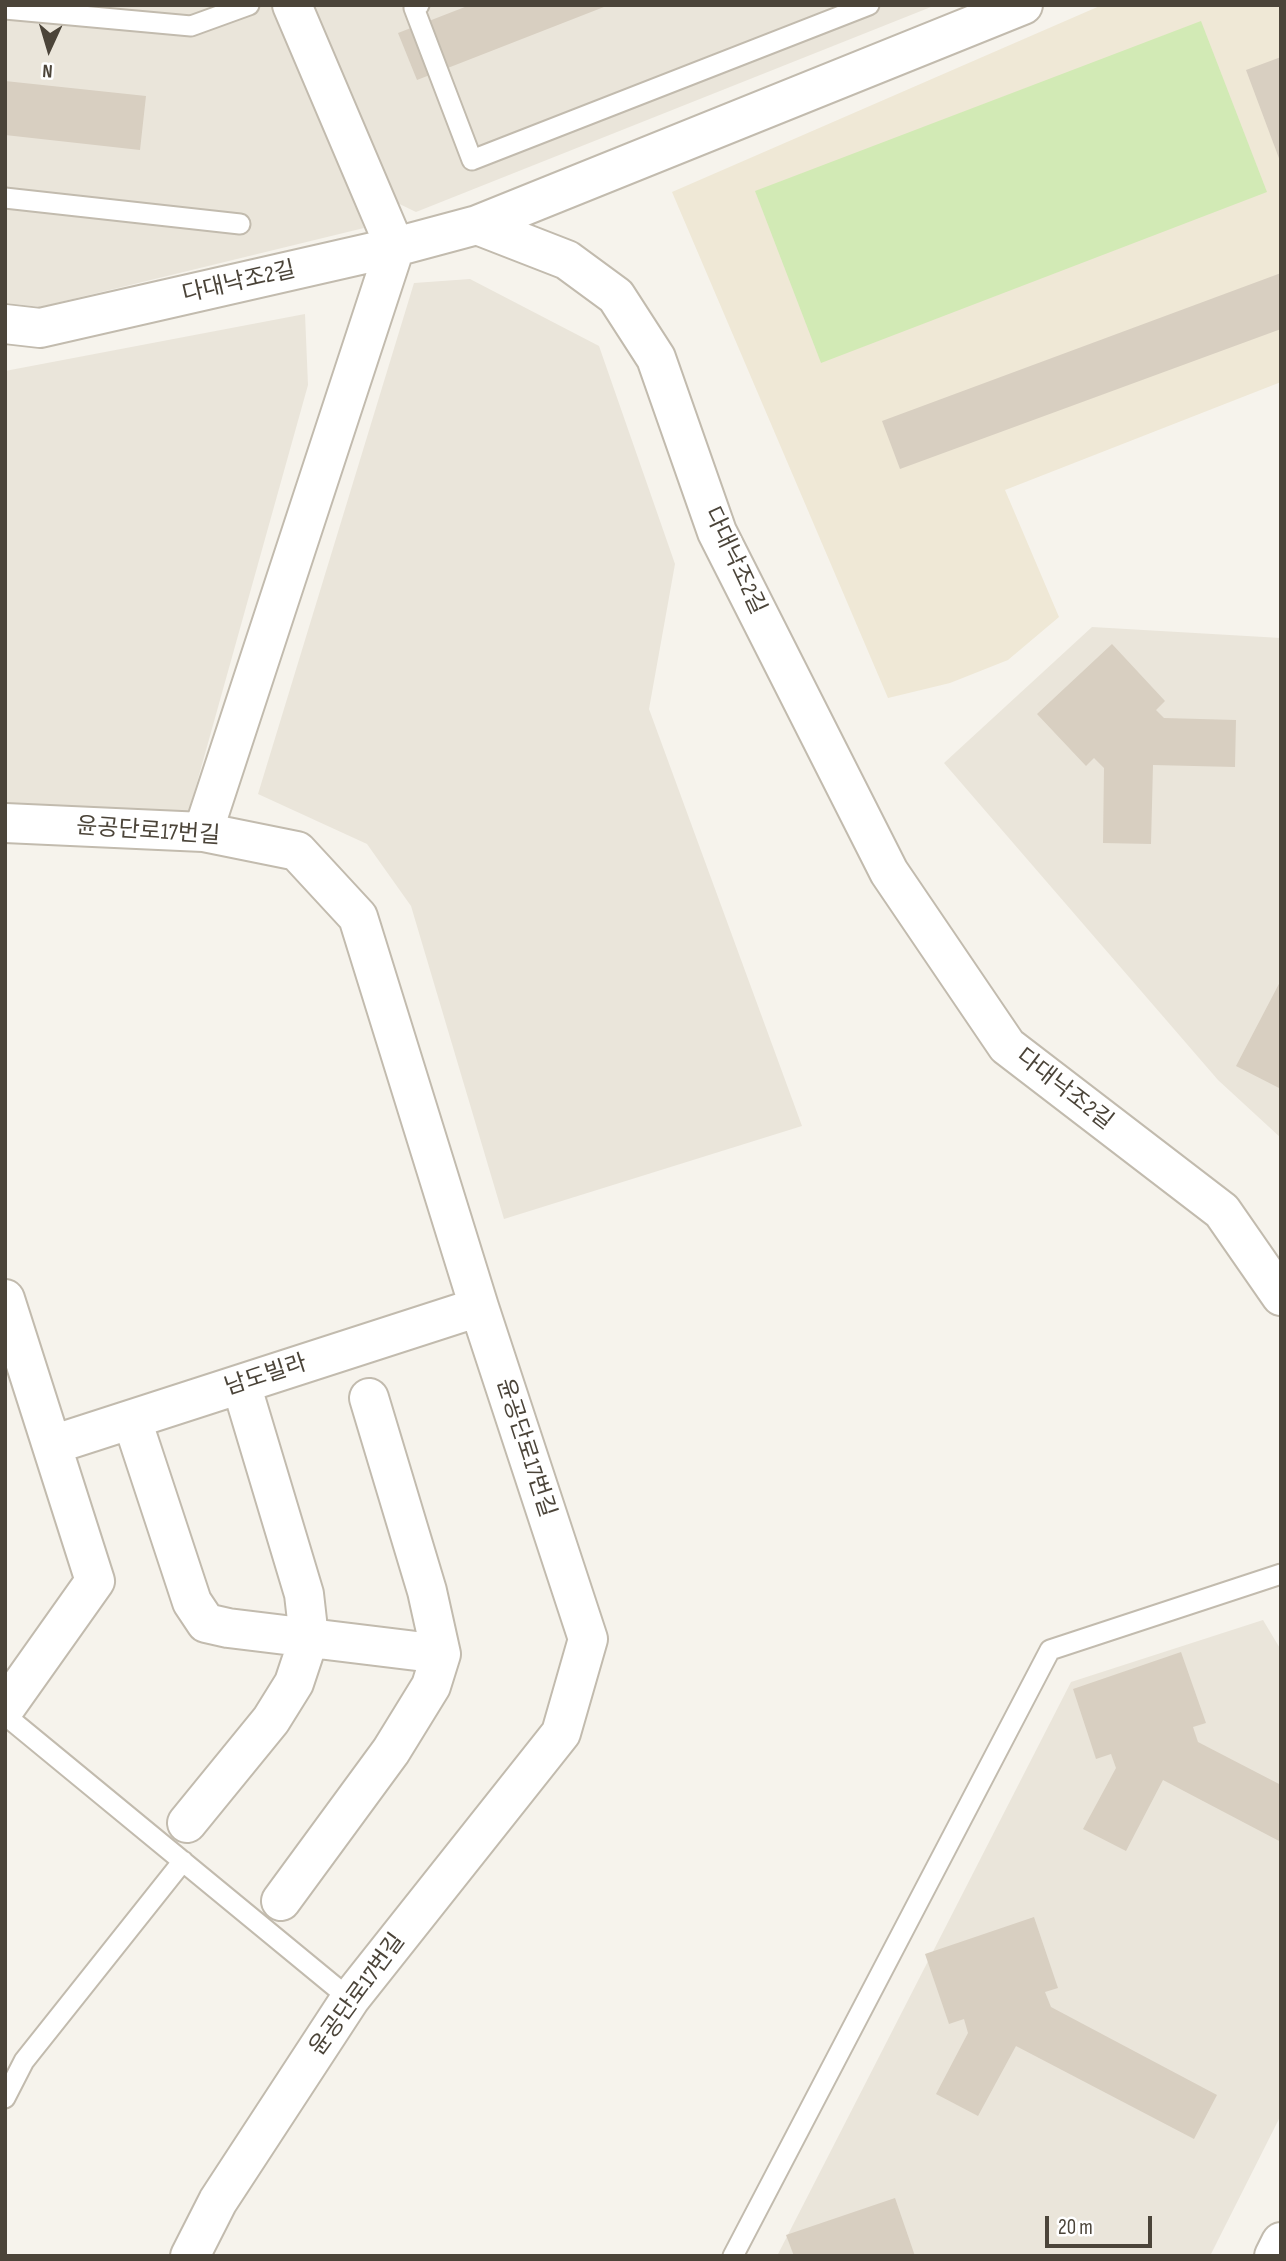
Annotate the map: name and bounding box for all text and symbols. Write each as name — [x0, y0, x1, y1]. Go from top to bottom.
north arrow — [14, 14, 84, 84]
text: N — [42, 59, 53, 82]
street label: 다대낙조2길 — [180, 257, 298, 309]
street label: 다대낙조2길 — [697, 503, 771, 619]
street label: 윤공단로17번길 — [75, 813, 221, 851]
street label: 다대낙조2길 — [1010, 1044, 1118, 1136]
street label: 남도빌라 — [221, 1350, 311, 1402]
street label: 윤공단로17번길 — [490, 1375, 560, 1521]
street label: 윤공단로17번길 — [304, 1929, 412, 2061]
scale bar — [1048, 2202, 1155, 2246]
text: 20 m — [1058, 2215, 1093, 2240]

